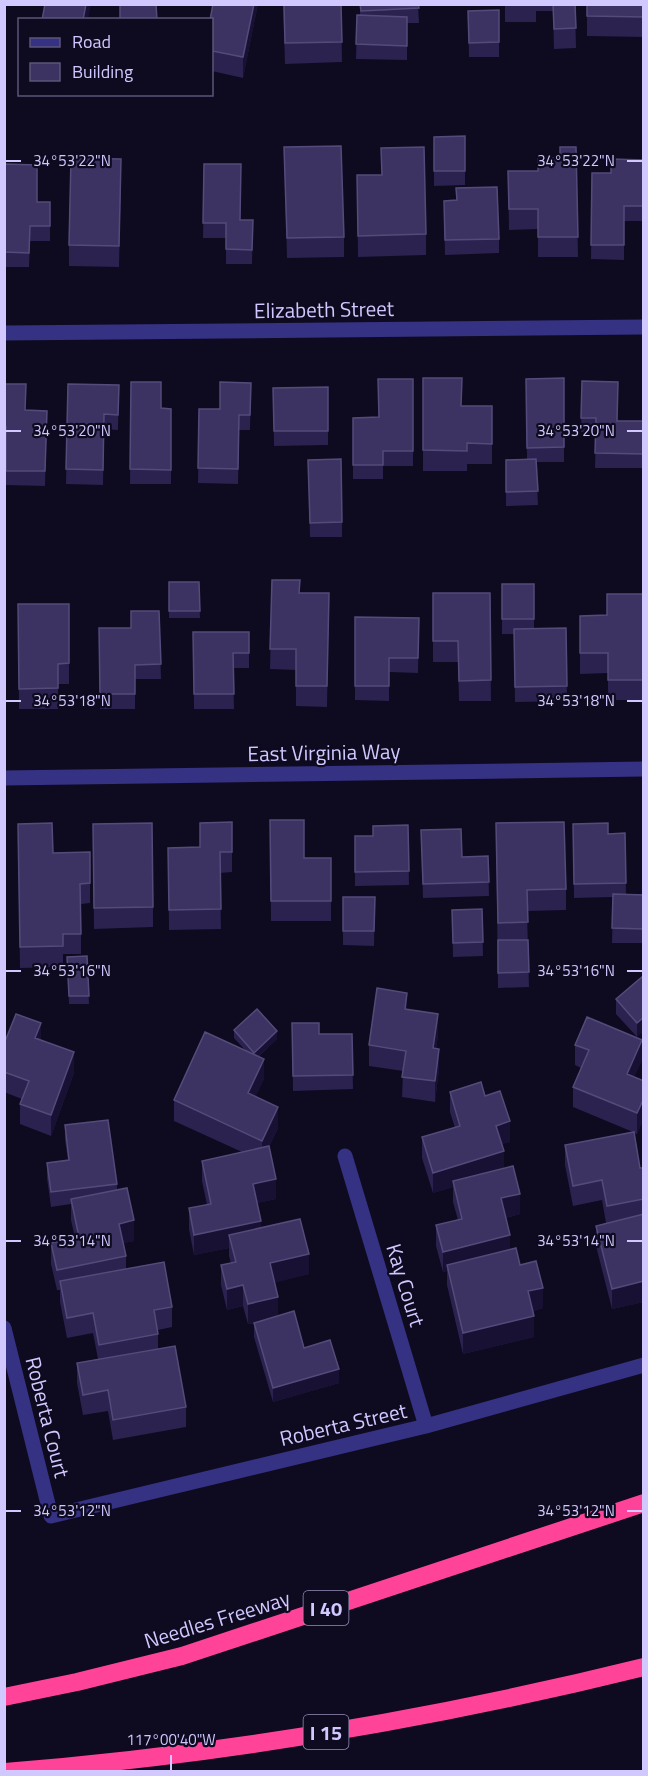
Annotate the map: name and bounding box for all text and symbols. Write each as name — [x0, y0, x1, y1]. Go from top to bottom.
legend — [18, 18, 213, 96]
text: Road — [72, 28, 111, 55]
text: Building — [72, 58, 133, 85]
text: 34°53'22"N — [33, 149, 111, 172]
text: 34°53'22"N — [537, 149, 615, 172]
street label: Elizabeth Street — [254, 292, 395, 326]
text: 34°53'20"N — [33, 419, 111, 442]
text: 34°53'20"N — [537, 419, 615, 442]
text: 34°53'18"N — [33, 689, 111, 712]
text: 34°53'18"N — [537, 689, 615, 712]
street label: East Virginia Way — [247, 735, 401, 769]
text: 34°53'16"N — [33, 959, 111, 982]
text: 34°53'16"N — [537, 959, 615, 982]
text: 34°53'14"N — [33, 1229, 111, 1252]
text: 34°53'14"N — [537, 1229, 615, 1252]
street label: Kay Court — [378, 1240, 434, 1331]
street label: Roberta Court — [18, 1353, 79, 1481]
street label: Roberta Street — [276, 1394, 410, 1454]
text: 34°53'12"N — [33, 1499, 111, 1522]
text: 34°53'12"N — [537, 1499, 615, 1522]
street label: Needles Freeway — [140, 1582, 294, 1656]
road number: I 40 — [304, 1591, 348, 1625]
road number: I 15 — [304, 1715, 348, 1749]
text: 117°00'40"W — [126, 1728, 216, 1751]

